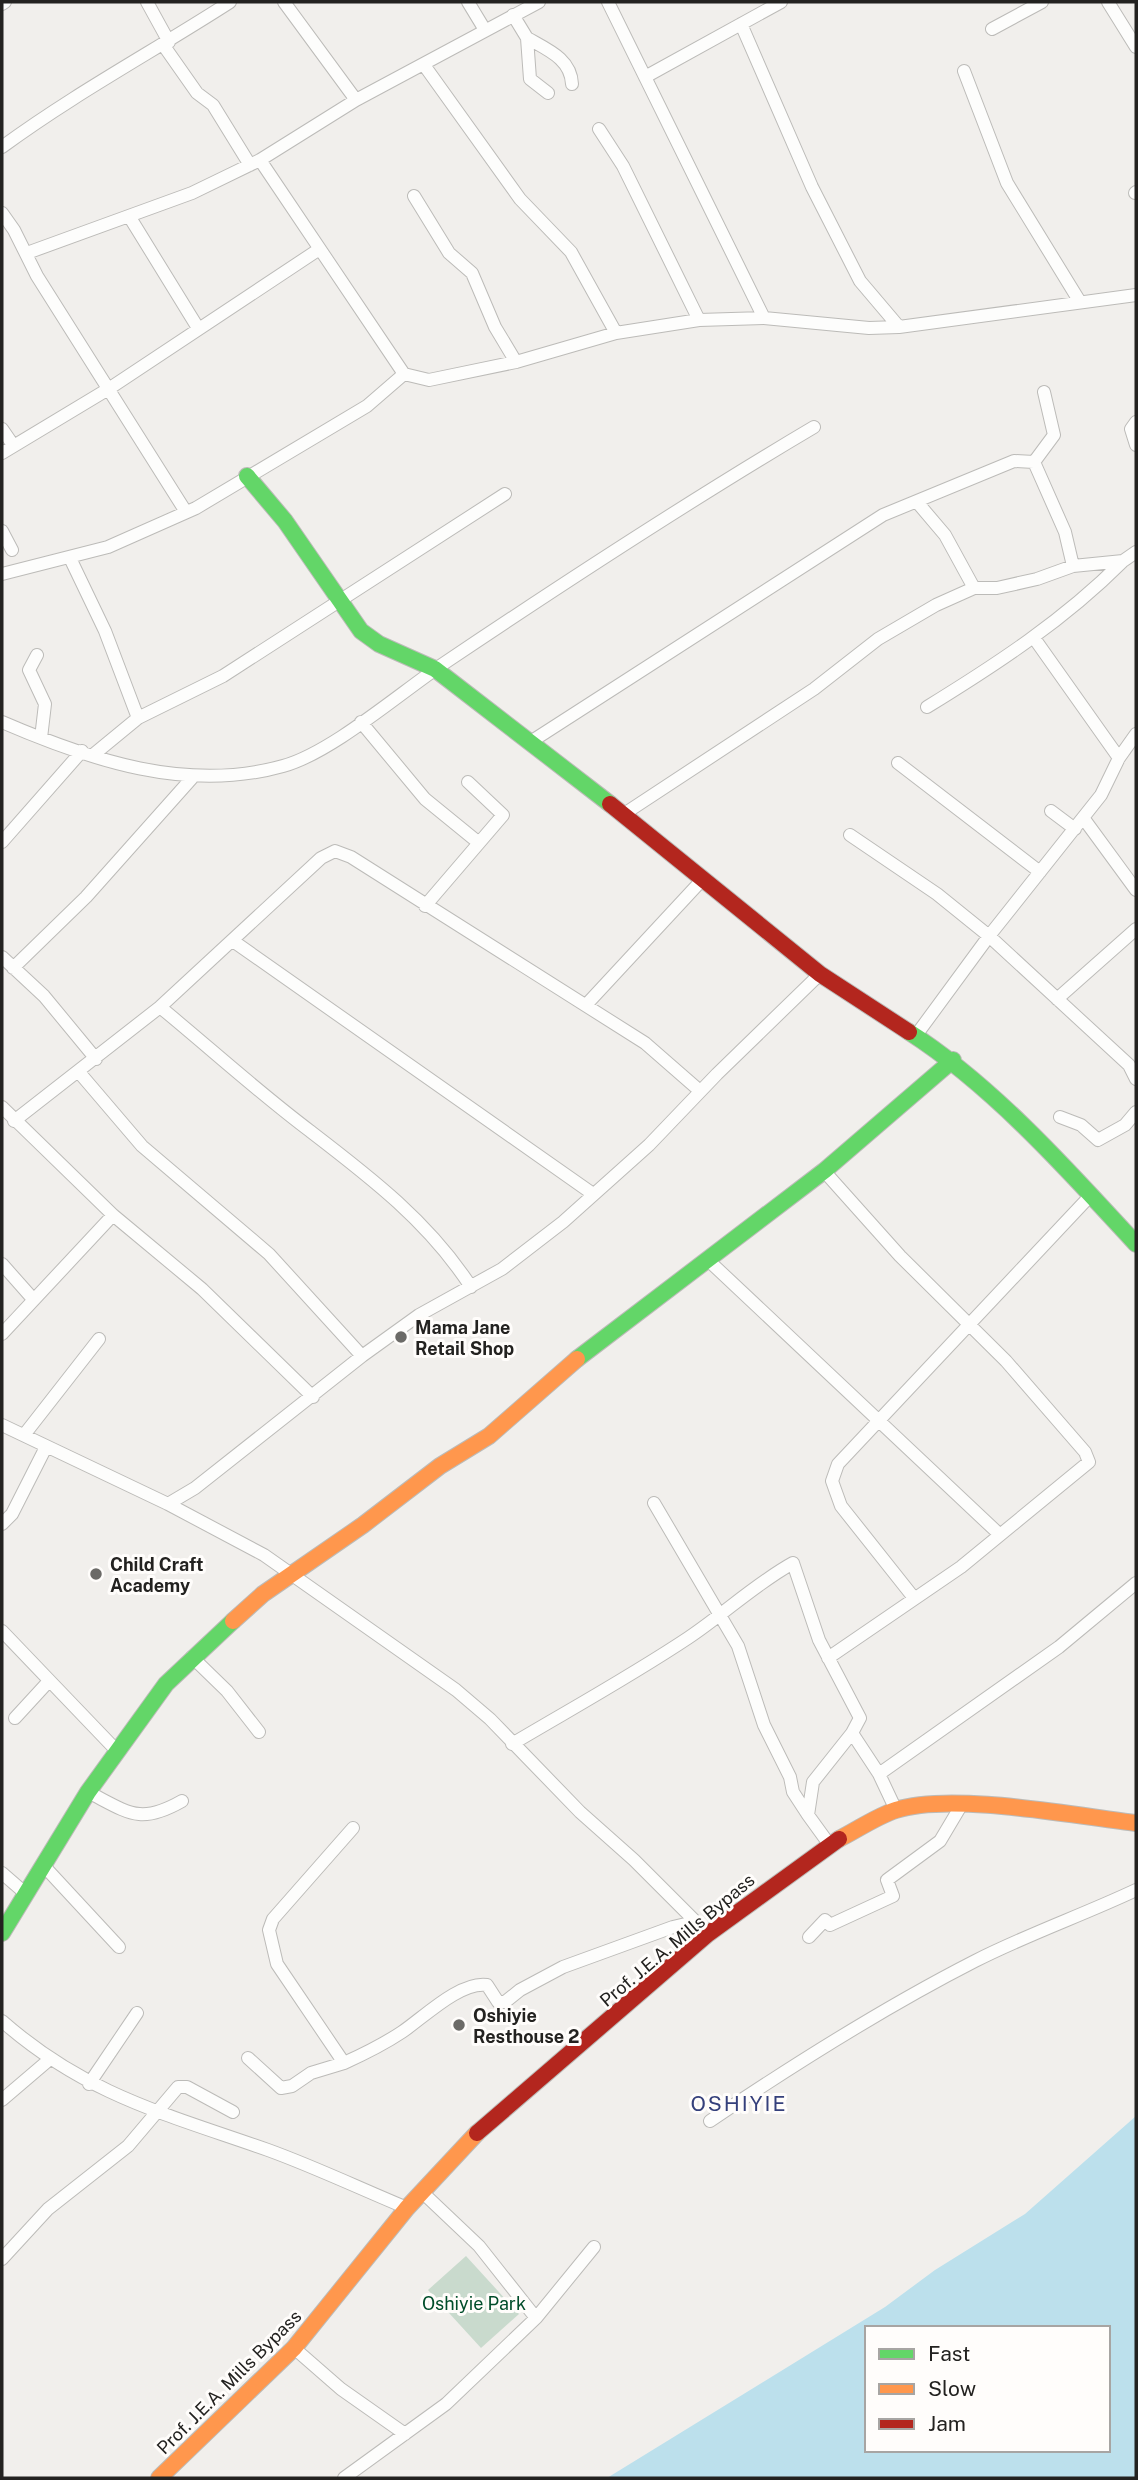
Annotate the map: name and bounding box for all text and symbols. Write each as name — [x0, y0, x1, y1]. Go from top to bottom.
place label: Mama Jane Retail Shop — [415, 1317, 514, 1359]
marker: Mama Jane Retail Shop — [393, 1329, 409, 1345]
place label: Child Craft Academy — [110, 1554, 203, 1596]
marker: Child Craft Academy — [88, 1566, 104, 1582]
street label: Prof. J.E.A. Mills Bypass — [595, 1869, 759, 2011]
place label: Oshiyie Resthouse 2 — [473, 2005, 579, 2047]
marker: Oshiyie Resthouse 2 — [451, 2017, 467, 2033]
district label: OSHIYIE — [690, 2091, 788, 2116]
park label: Oshiyie Park — [422, 2293, 526, 2314]
street label: Prof. J.E.A. Mills Bypass — [153, 2306, 305, 2458]
legend — [865, 2326, 1110, 2452]
text: Fast — [928, 2341, 970, 2366]
text: Slow — [928, 2376, 976, 2401]
text: Jam — [928, 2411, 966, 2436]

